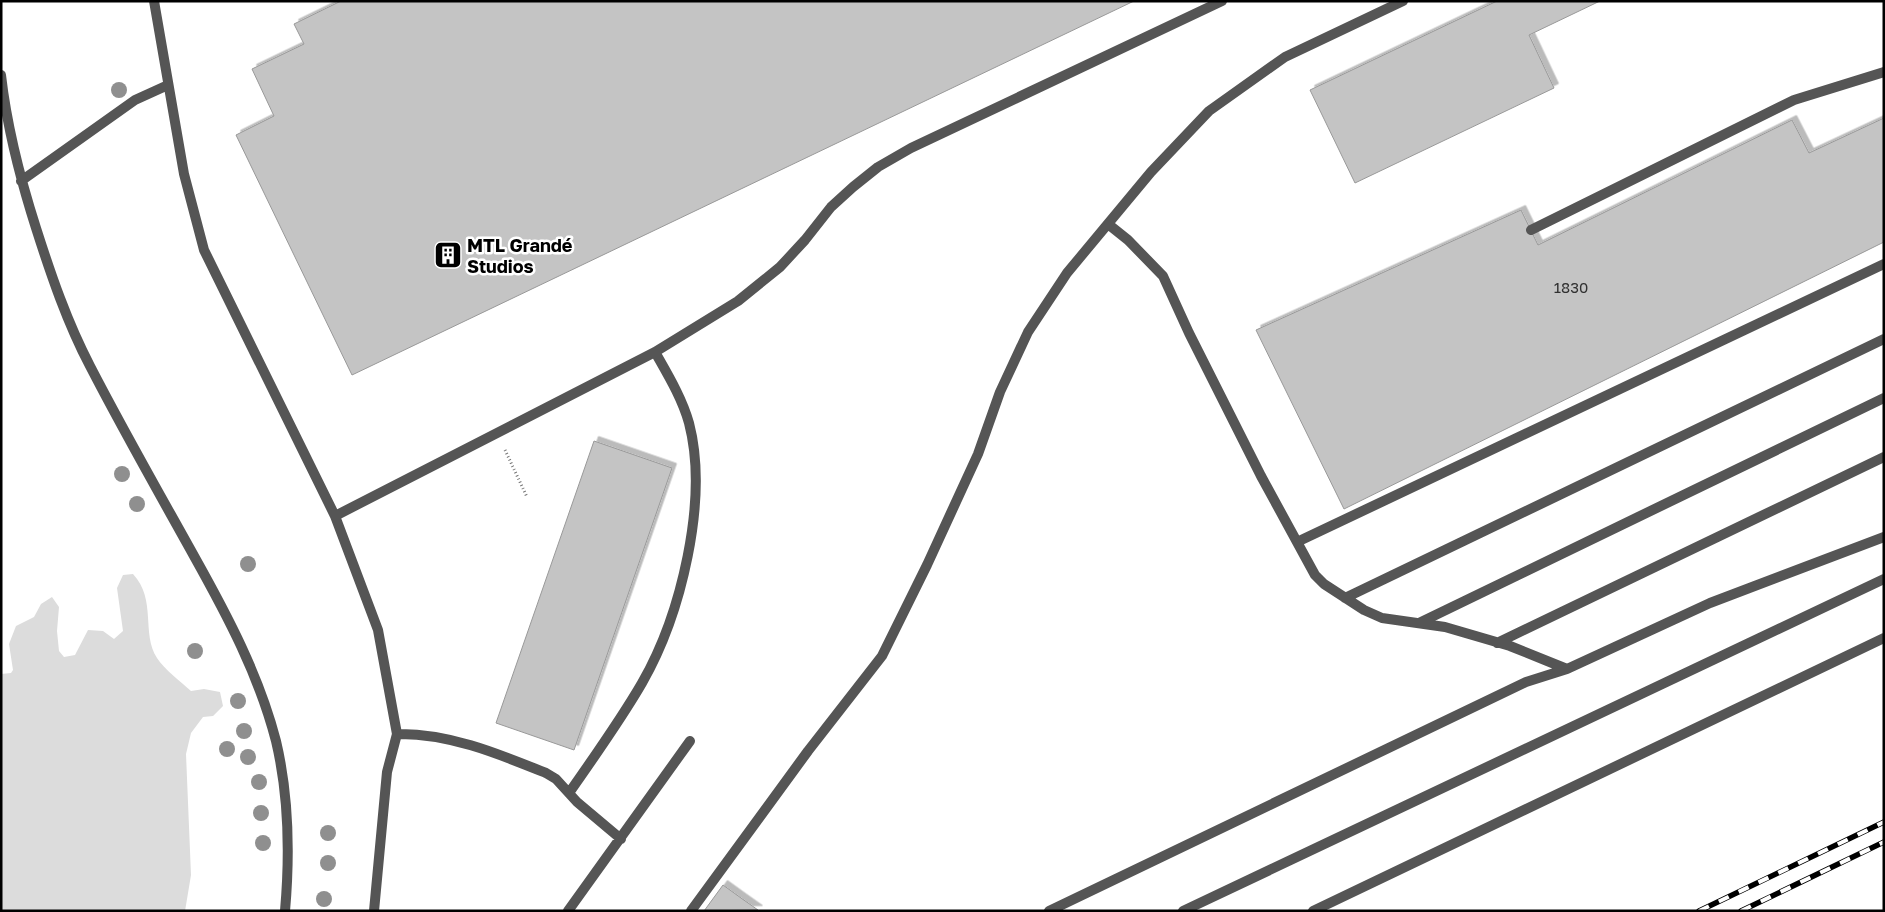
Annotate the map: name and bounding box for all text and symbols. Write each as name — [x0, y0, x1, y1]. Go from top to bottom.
place label: MTL Grandé Studios — [467, 234, 573, 277]
building icon: MTL Grandé Studios — [433, 240, 463, 270]
house number: 1830 — [1554, 278, 1588, 296]

